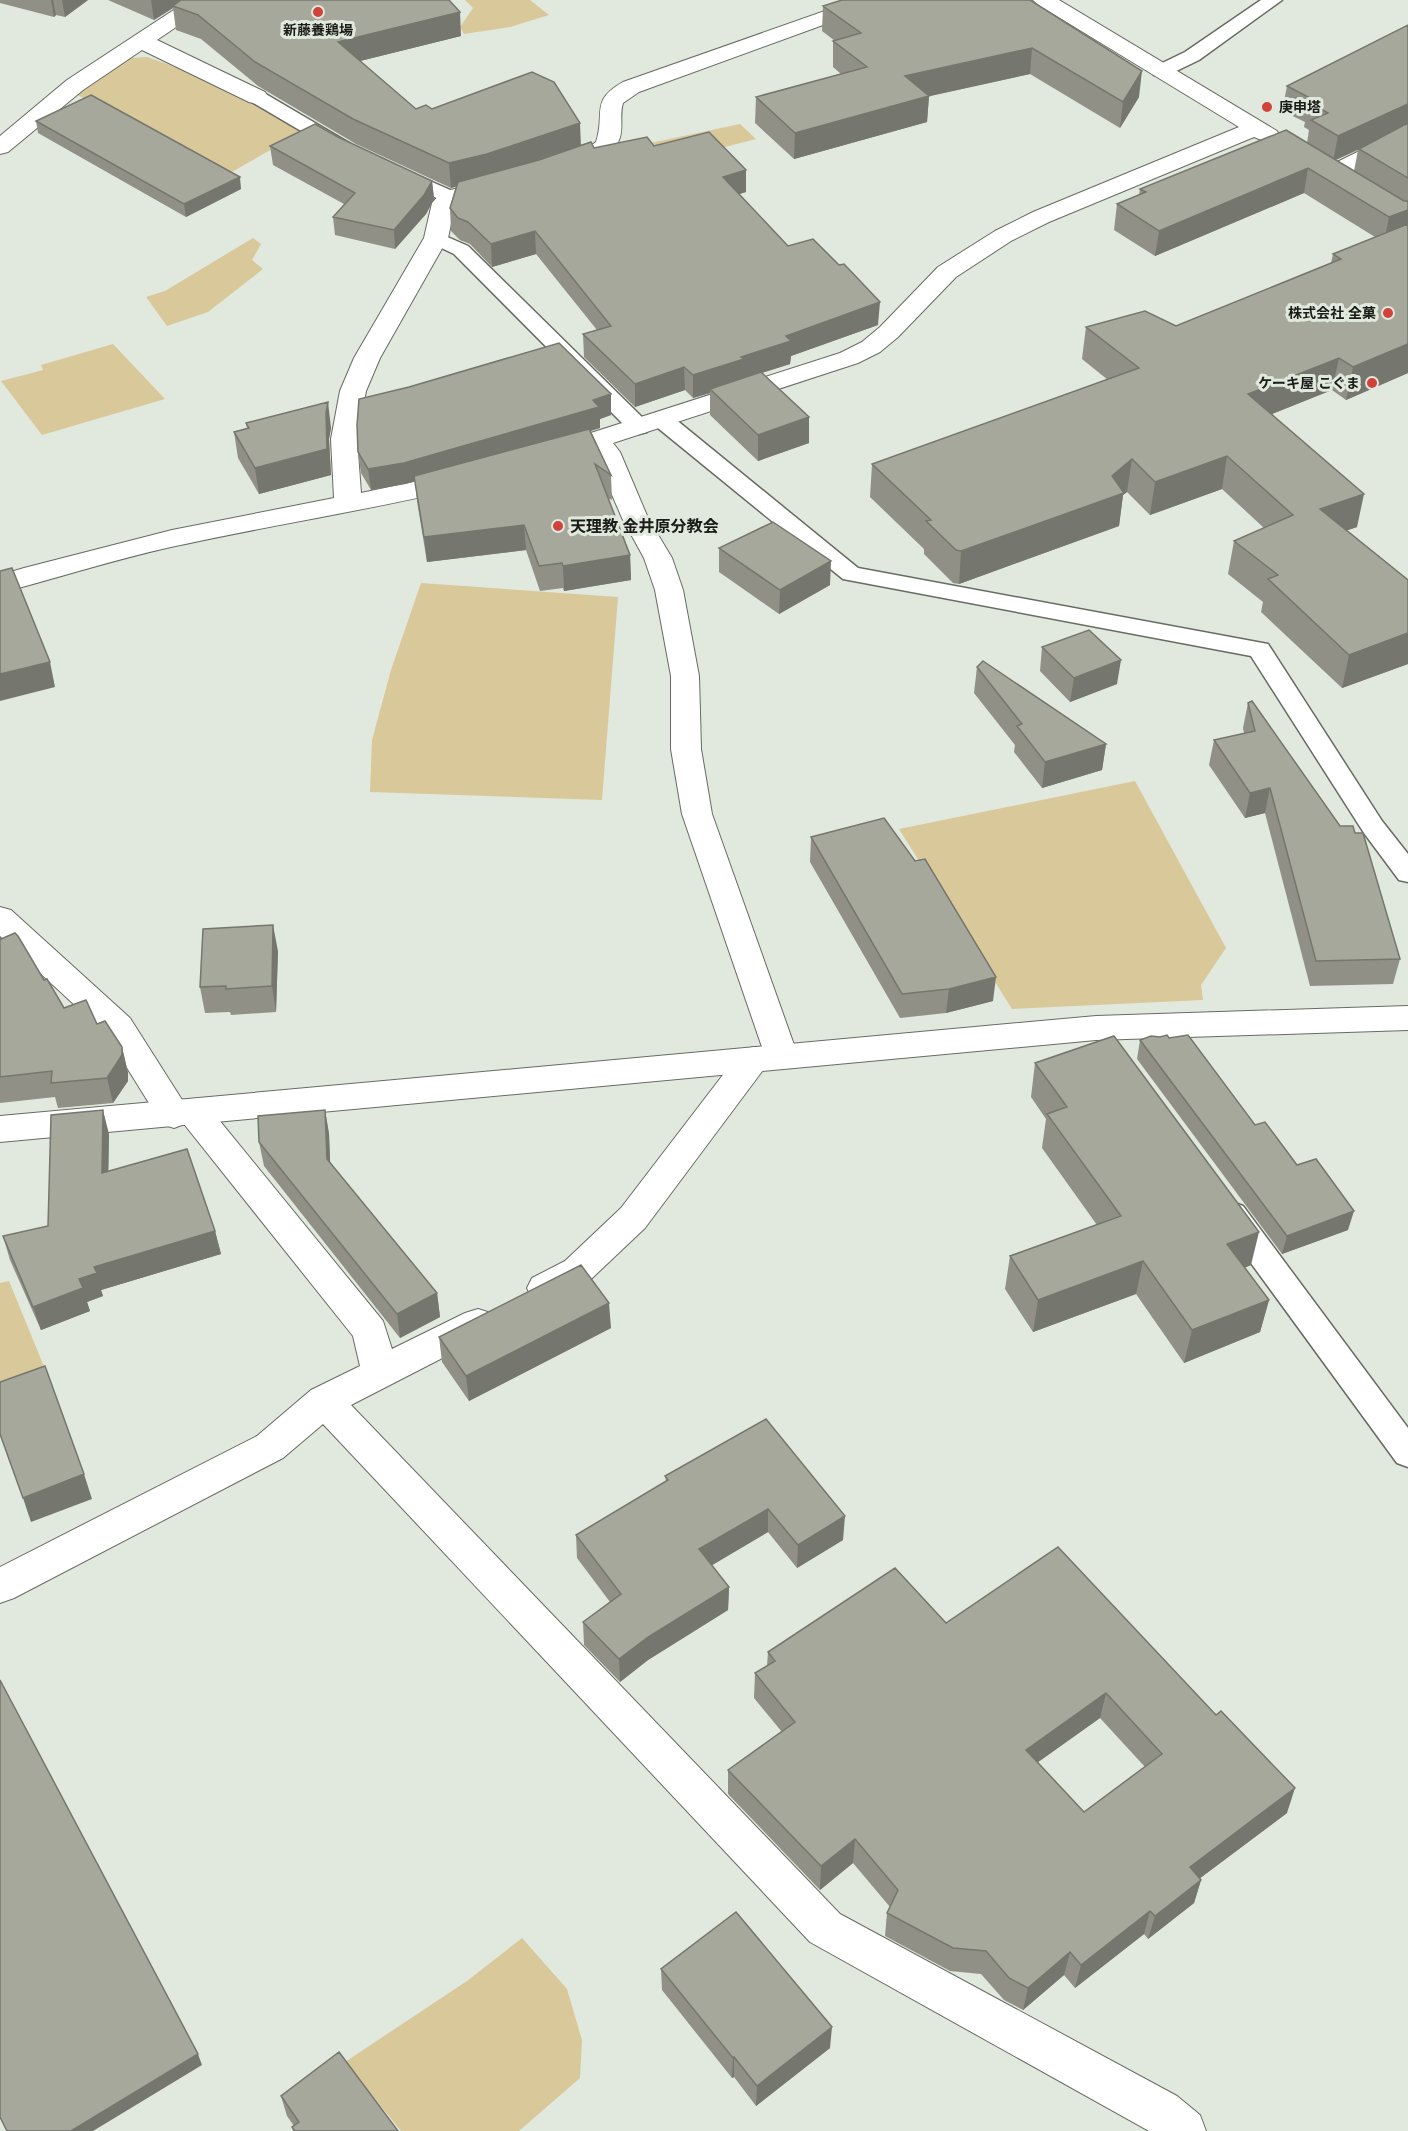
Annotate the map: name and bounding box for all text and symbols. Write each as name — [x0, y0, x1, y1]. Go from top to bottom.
marker: 新藤養鶏場 — [311, 5, 325, 19]
place label: 新藤養鶏場 — [283, 21, 353, 39]
place label: 庚申塔 — [1279, 98, 1321, 116]
marker: 庚申塔 — [1260, 100, 1274, 114]
place label: 株式会社 全菓 — [1288, 304, 1376, 322]
marker: 株式会社 全菓 — [1381, 306, 1395, 320]
place label: ケーキ屋 こぐま — [1258, 374, 1360, 392]
marker: ケーキ屋 こぐま — [1365, 376, 1379, 390]
place label: 天理教 金井原分教会 — [570, 516, 718, 536]
marker: 天理教 金井原分教会 — [551, 519, 565, 533]

